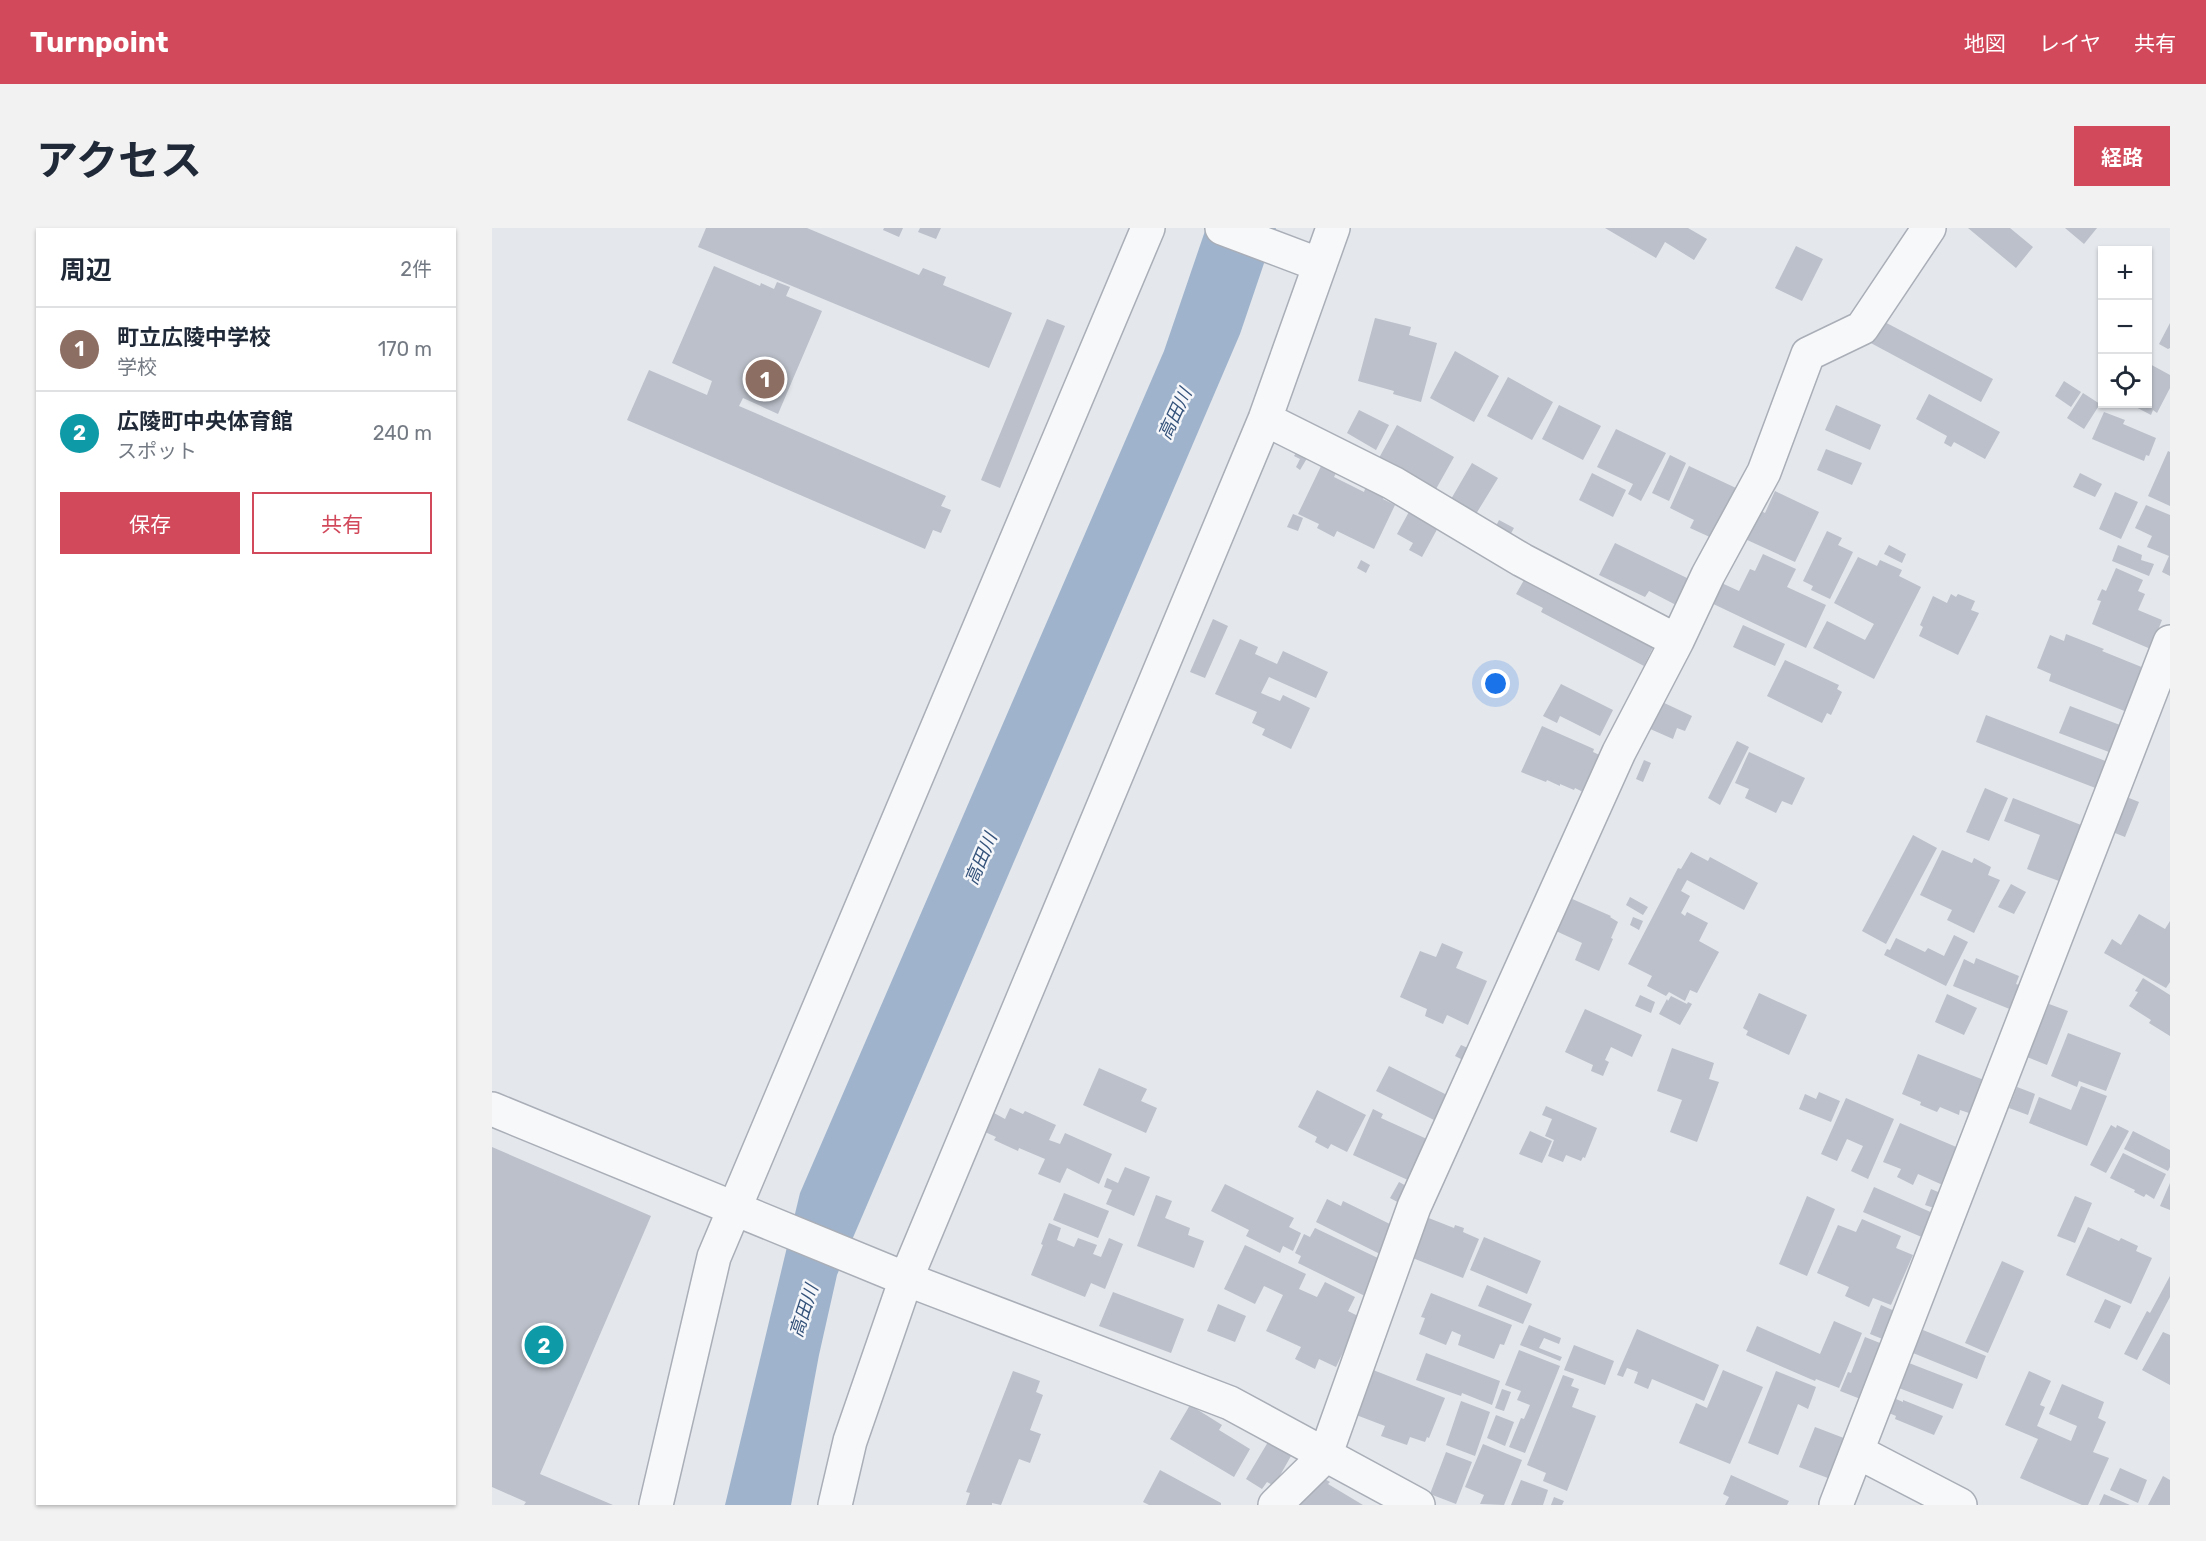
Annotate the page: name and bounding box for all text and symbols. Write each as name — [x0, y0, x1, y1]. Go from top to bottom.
text: Turnpoint — [30, 26, 169, 59]
text: 地図 — [1964, 31, 2006, 56]
text: レイヤ — [2039, 31, 2101, 56]
text: 共有 — [2134, 31, 2176, 56]
button: 経路 — [2074, 126, 2170, 186]
text: アクセス — [36, 136, 202, 186]
map controls — [2098, 246, 2152, 408]
button: + — [2098, 246, 2152, 300]
text: 周辺 — [60, 255, 112, 286]
text: 2件 — [400, 257, 432, 281]
button: − — [2098, 300, 2152, 354]
text: 町立広陵中学校 — [117, 324, 271, 351]
text: 1 — [75, 337, 84, 361]
text: 170 m — [378, 337, 432, 361]
button: locate — [2098, 354, 2152, 408]
text: 学校 — [117, 355, 157, 379]
pin: 1 — [746, 356, 784, 402]
water label: 高田川 — [1154, 383, 1197, 443]
text: 広陵町中央体育館 — [117, 408, 293, 435]
text: 2 — [73, 421, 86, 445]
text: 240 m — [373, 421, 432, 445]
text: スポット — [117, 439, 197, 463]
button: 保存 — [60, 492, 240, 554]
button: 共有 — [252, 492, 432, 554]
your location — [1481, 669, 1510, 698]
water label: 高田川 — [960, 828, 1002, 888]
water label: 高田川 — [785, 1280, 823, 1340]
pin: 2 — [524, 1322, 564, 1368]

